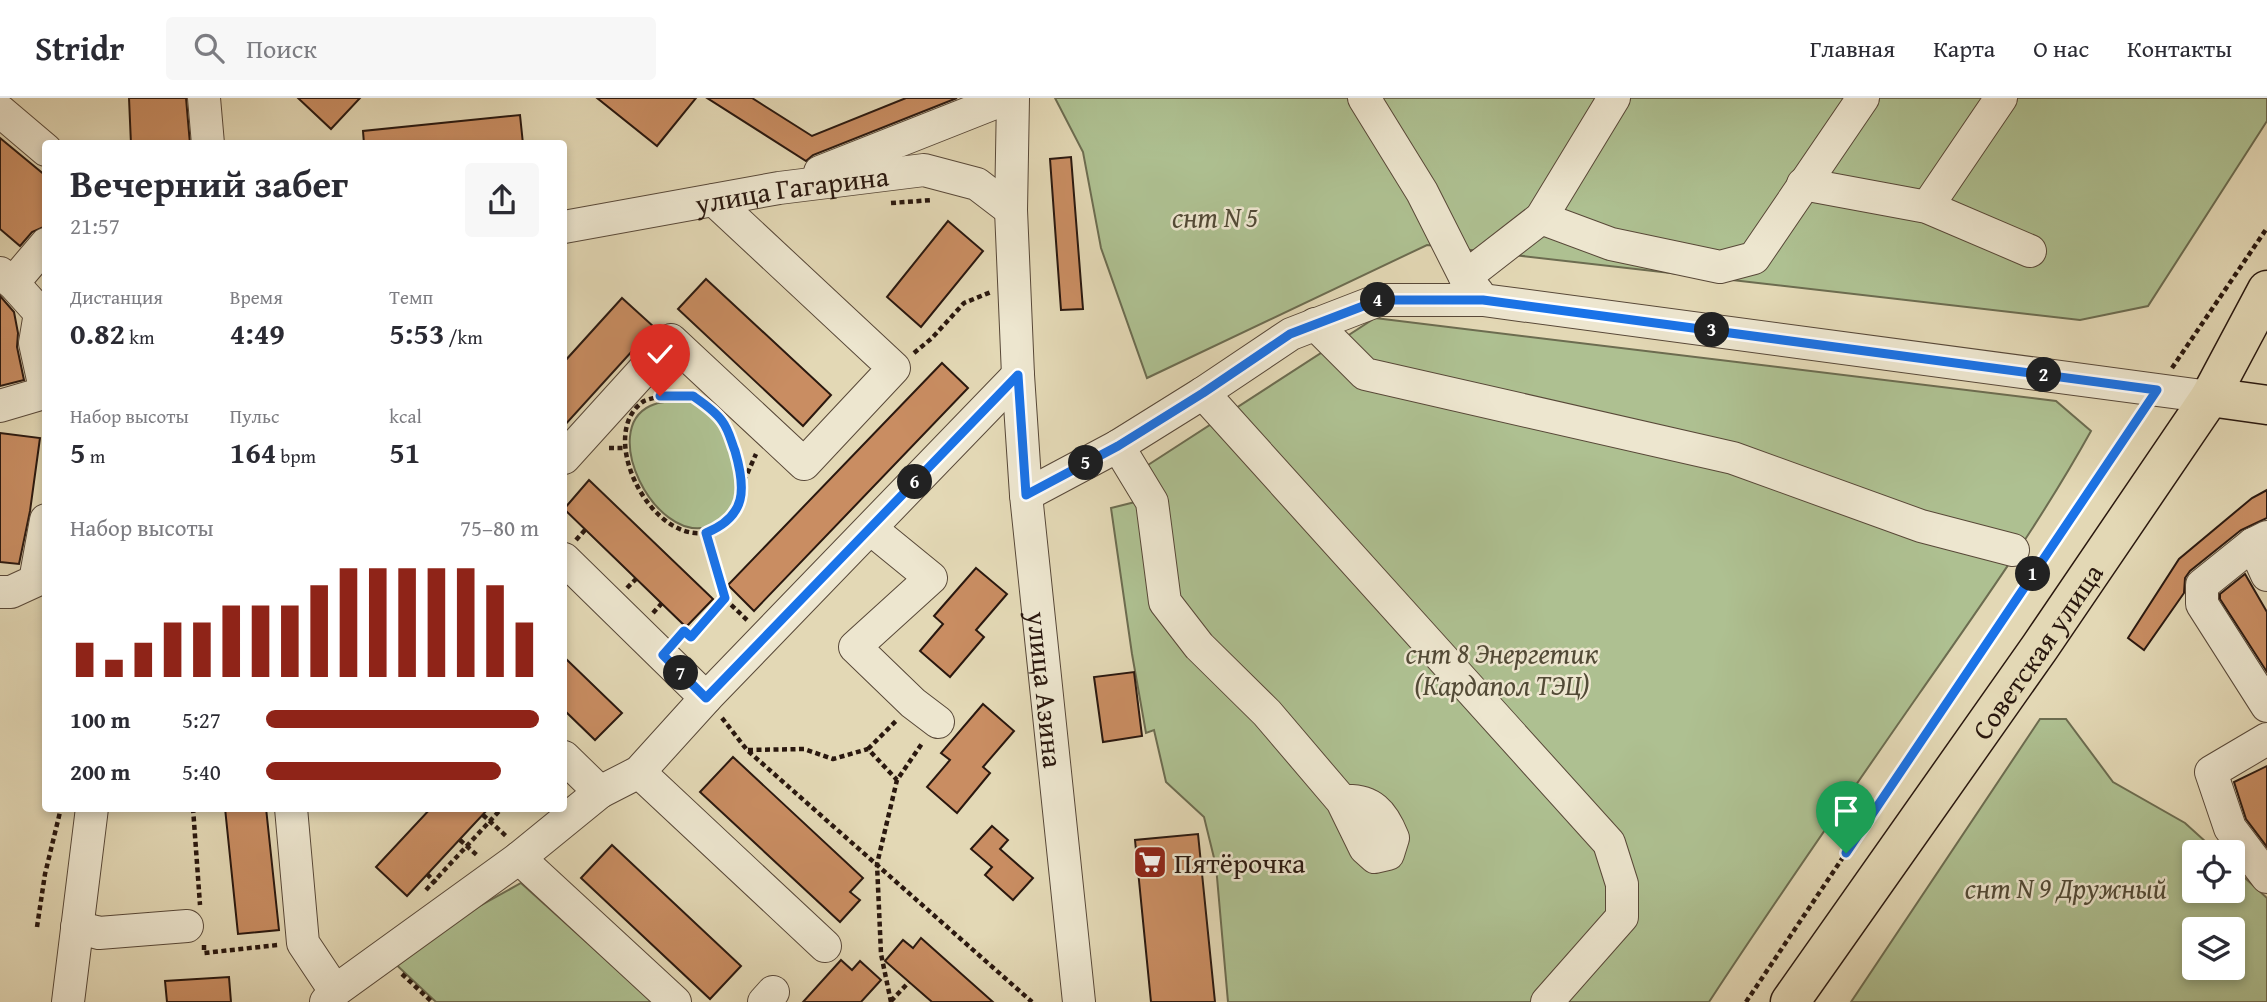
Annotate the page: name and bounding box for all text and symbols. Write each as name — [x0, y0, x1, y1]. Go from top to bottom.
search box — [166, 17, 656, 80]
text: Stridr — [35, 24, 124, 72]
icon: search — [190, 29, 228, 67]
text: Поиск — [246, 29, 317, 68]
text: Главная — [1810, 31, 1895, 66]
text: Карта — [1933, 31, 1995, 66]
text: О нас — [2033, 31, 2089, 66]
text: Контакты — [2127, 31, 2232, 66]
street label: улица Гагарина — [691, 154, 891, 224]
text: Вечерний забег — [70, 155, 348, 211]
button: share — [465, 163, 539, 237]
park label: снт N 5 — [1172, 196, 1258, 237]
text: 21:57 — [70, 209, 120, 242]
pin: 4 — [1360, 282, 1396, 318]
text: Дистанция — [70, 283, 163, 311]
text: Время — [230, 283, 283, 311]
text: Темп — [389, 283, 433, 311]
text: 4 — [1373, 285, 1382, 313]
text: 0.82 — [70, 311, 125, 355]
text: 4:49 — [230, 311, 285, 355]
text: 5:53 — [389, 311, 444, 355]
pin: 3 — [1694, 313, 1730, 348]
text: 3 — [1707, 315, 1716, 343]
text: km — [125, 323, 154, 351]
text: /km — [444, 323, 483, 351]
pin — [630, 324, 690, 396]
icon: check — [641, 335, 679, 373]
pin: 2 — [2026, 358, 2062, 392]
text: 2 — [2039, 360, 2048, 388]
text: Набор высоты — [70, 402, 189, 430]
text: Пульс — [230, 402, 279, 430]
text: kcal — [389, 402, 422, 430]
text: 5 — [70, 430, 86, 474]
text: 164 — [230, 430, 276, 474]
text: 51 — [389, 430, 420, 474]
text: m — [86, 442, 105, 470]
text: bpm — [276, 442, 316, 470]
pin: 5 — [1068, 446, 1104, 480]
text: 5 — [1081, 448, 1090, 476]
pin: 6 — [898, 464, 932, 500]
text: 6 — [910, 467, 919, 495]
text: Набор высоты — [70, 511, 214, 544]
text: 75–80 m — [460, 511, 539, 544]
street label: Советская улица — [1961, 554, 2112, 747]
pin: 1 — [2016, 556, 2050, 592]
text: 1 — [2028, 559, 2037, 587]
street label: улица Азина — [1018, 608, 1075, 770]
park label: снт 8 Энергетик (Кардапол ТЭЦ) — [1405, 632, 1599, 705]
pin: 7 — [664, 656, 698, 690]
text: 7 — [676, 658, 685, 686]
text: 100 m — [70, 703, 131, 736]
text: 5:27 — [182, 703, 221, 736]
text: 200 m — [70, 755, 131, 788]
text: 5:40 — [182, 755, 221, 788]
pin — [1816, 781, 1876, 853]
icon: arrive — [1827, 792, 1865, 830]
map controls — [2182, 840, 2245, 980]
button: locate — [2182, 840, 2245, 903]
place label: Пятёрочка — [1174, 842, 1306, 883]
supermarket icon: Пятёрочка — [1131, 843, 1169, 881]
park label: снт N 9 Дружный — [1965, 867, 2167, 908]
button: layers — [2182, 917, 2245, 980]

